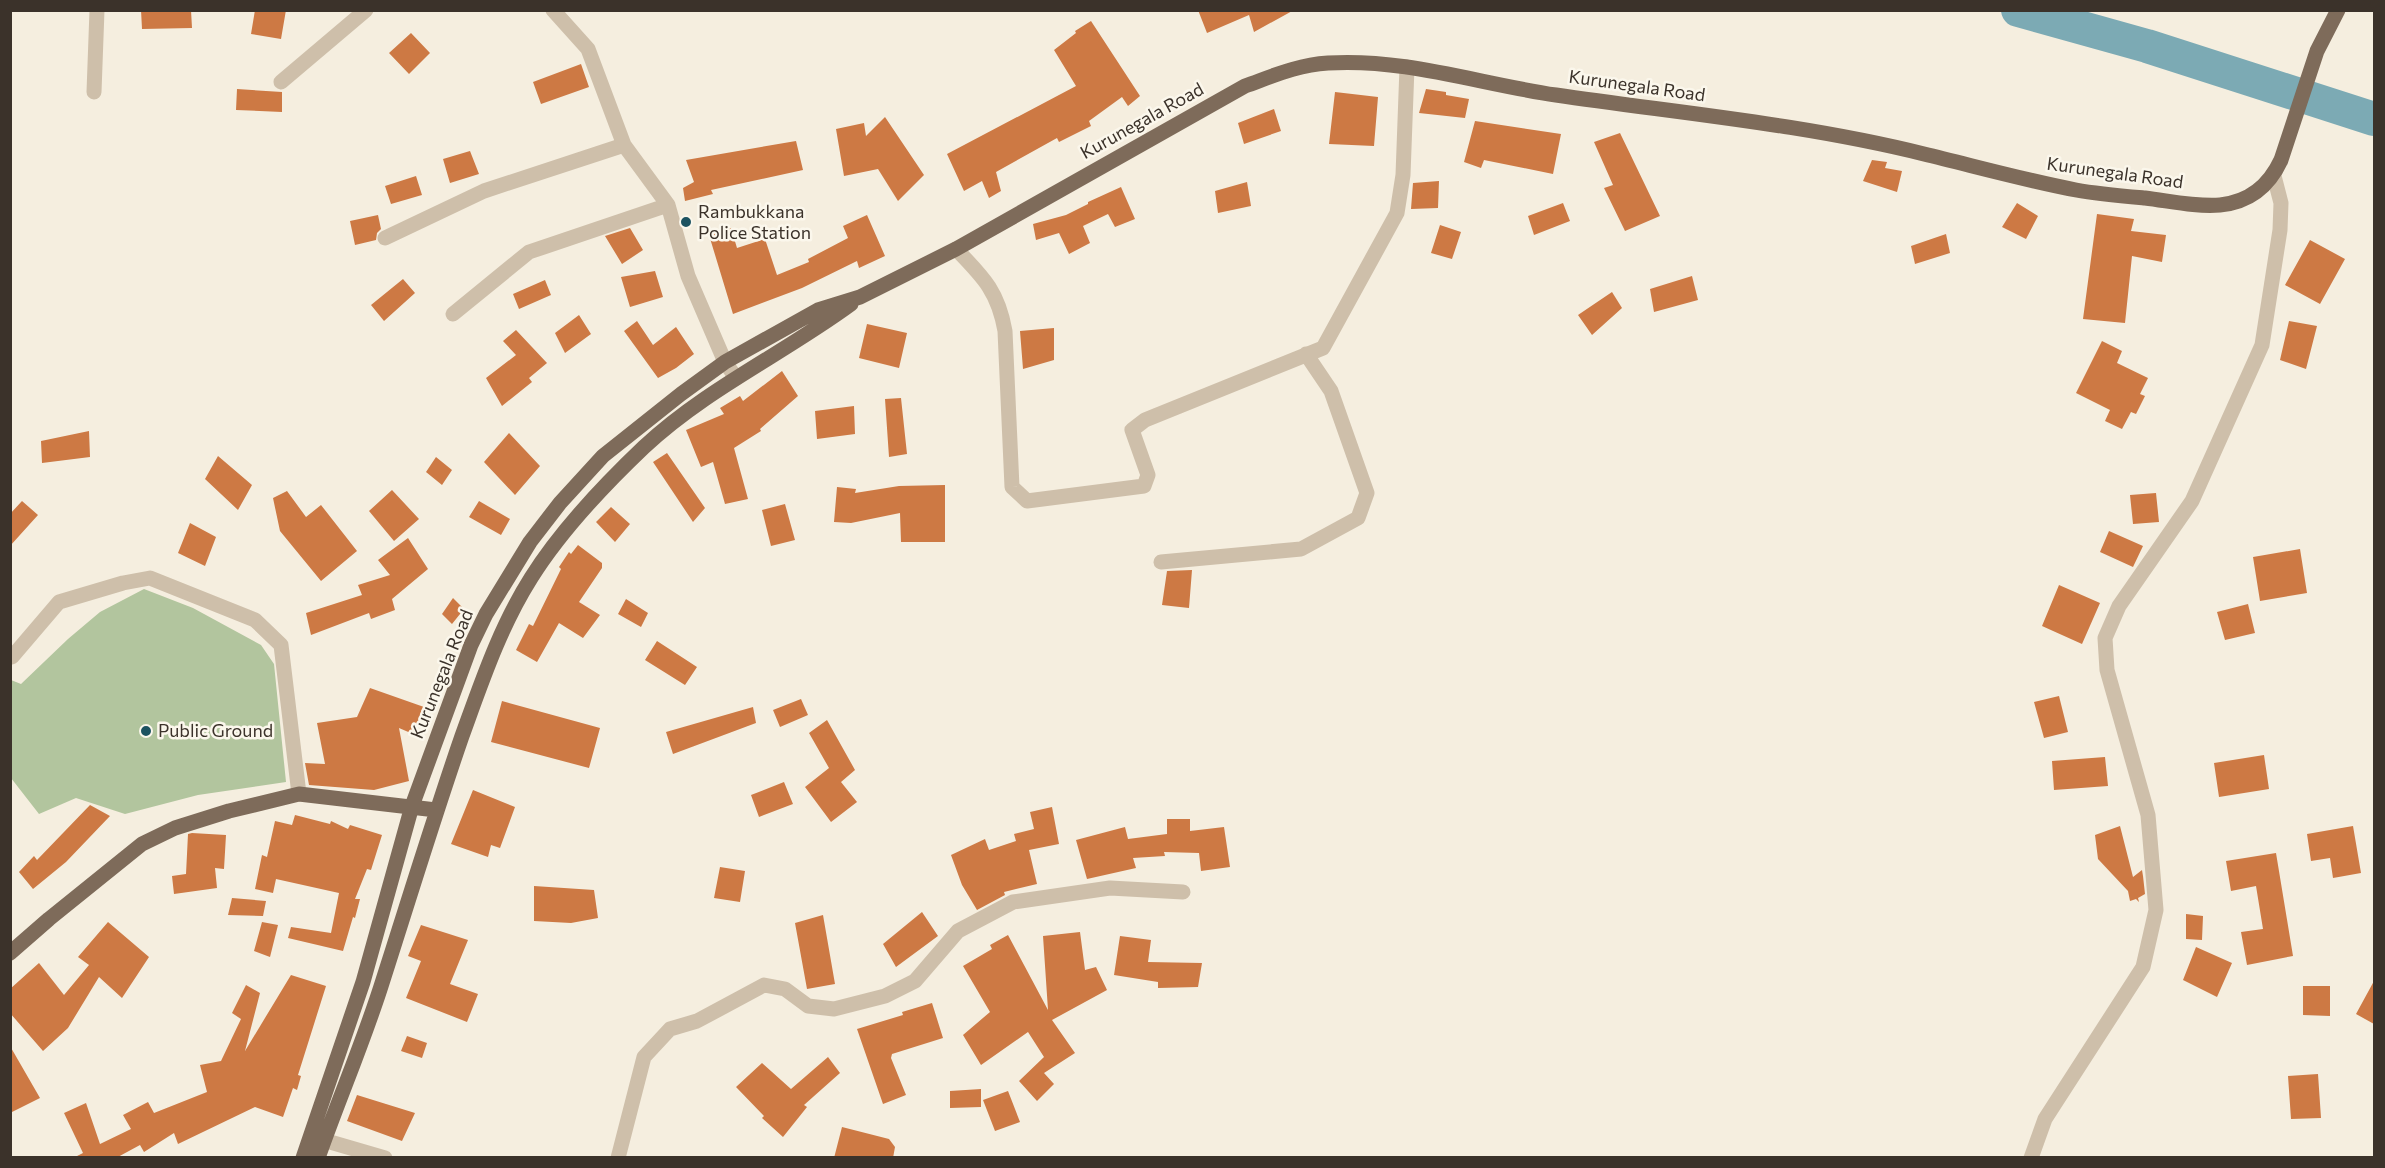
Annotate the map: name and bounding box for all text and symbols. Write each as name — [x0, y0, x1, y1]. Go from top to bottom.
street label: Kurunegala Road — [1568, 65, 1707, 105]
street label: Kurunegala Road — [1076, 77, 1207, 163]
street label: Kurunegala Road — [2046, 152, 2185, 192]
place label: Rambukkana Police Station — [698, 200, 811, 243]
marker: Rambukkana Police Station — [679, 215, 693, 229]
street label: Kurunegala Road — [405, 606, 477, 741]
place label: Public Ground — [158, 719, 273, 741]
marker: Public Ground — [139, 724, 153, 738]

